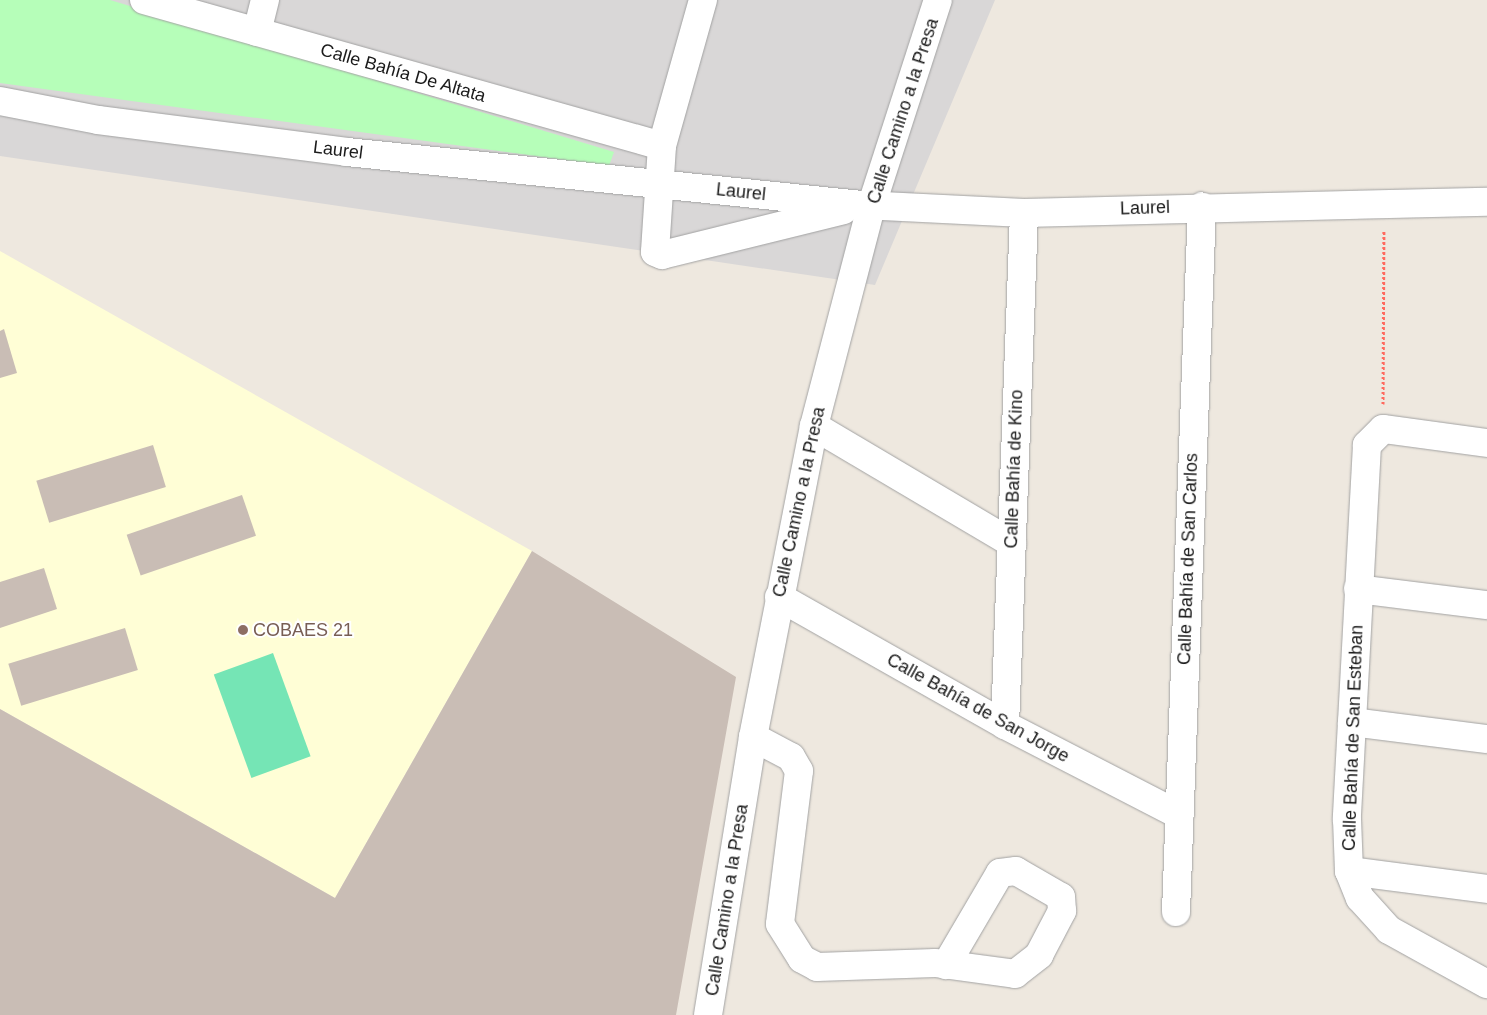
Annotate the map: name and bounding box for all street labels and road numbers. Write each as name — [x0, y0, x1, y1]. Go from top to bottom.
street label: Calle Camino a la Presa — [863, 15, 943, 207]
street label: Calle Bahía De Altata — [317, 39, 489, 107]
street label: Laurel — [312, 136, 364, 164]
street label: Laurel — [715, 179, 767, 205]
street label: Laurel — [1120, 196, 1170, 220]
street label: Calle Bahía de Kino — [1000, 389, 1028, 549]
street label: Calle Camino a la Presa — [768, 405, 830, 599]
street label: Calle Bahía de San Carlos — [1174, 453, 1202, 665]
street label: Calle Bahía de San Esteban — [1338, 625, 1368, 851]
street label: Calle Bahía de San Jorge — [883, 649, 1073, 767]
street label: Calle Camino a la Presa — [701, 802, 753, 998]

